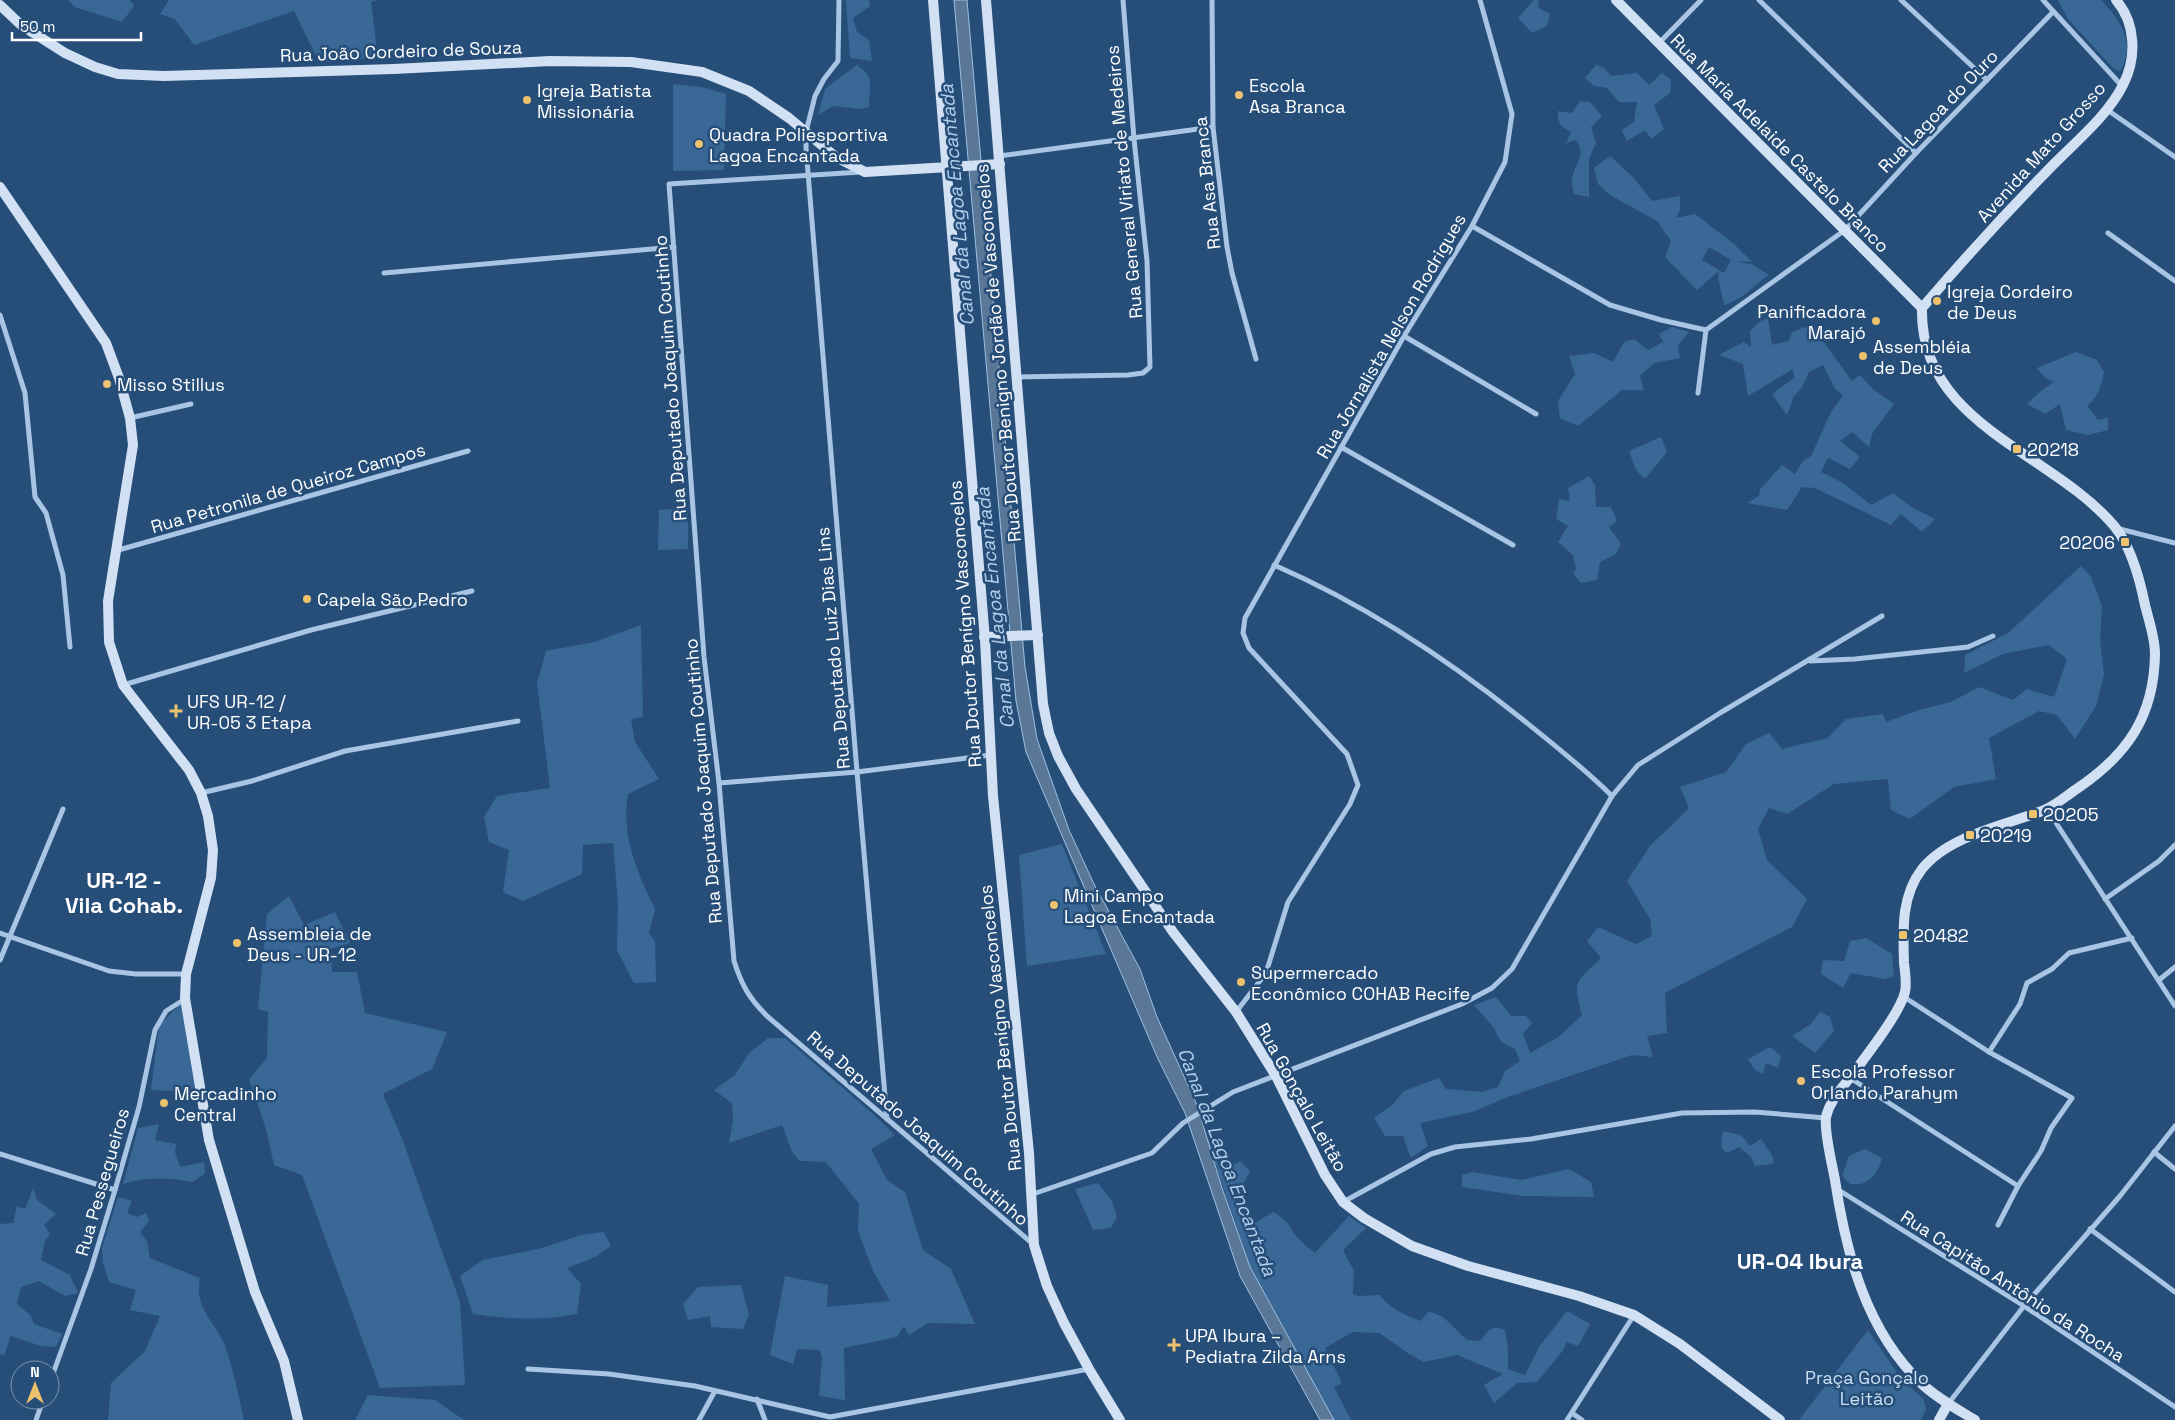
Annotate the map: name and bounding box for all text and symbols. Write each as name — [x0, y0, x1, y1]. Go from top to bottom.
scale bar — [12, 10, 141, 42]
text: 50 m — [20, 17, 55, 36]
street label: Rua Maria Adelaide Castelo Branco — [1666, 29, 1894, 257]
street label: Rua João Cordeiro de Souza — [280, 35, 522, 67]
street label: Rua General Viriato de Medeiros — [1101, 44, 1147, 320]
street label: Rua Lagoa do Ouro — [1873, 44, 2003, 178]
place label: Escola Asa Branca — [1249, 74, 1346, 118]
street label: Avenida Mato Grosso — [1972, 77, 2110, 227]
place label: Igreja Batista Missionária — [537, 79, 652, 123]
water label: Canal da Lagoa Encantada — [934, 83, 980, 327]
marker: Escola Asa Branca — [1233, 89, 1245, 101]
marker: Igreja Batista Missionária — [521, 94, 533, 106]
street label: Rua Asa Branca — [1189, 115, 1225, 251]
place label: Quadra Poliesportiva Lagoa Encantada — [709, 123, 888, 167]
marker: Quadra Poliesportiva Lagoa Encantada — [693, 138, 705, 150]
street label: Rua Doutor Benigno Jordão de Vasconcelos — [970, 163, 1026, 543]
street label: Rua Jornalista Nelson Rodrigues — [1311, 209, 1471, 463]
street label: Rua Deputado Joaquim Coutinho — [649, 234, 691, 522]
place label: Igreja Cordeiro de Deus — [1947, 280, 2073, 324]
marker: Igreja Cordeiro de Deus — [1931, 295, 1943, 307]
place label: Panificadora Marajó — [1757, 300, 1866, 344]
marker: Panificadora Marajó — [1870, 315, 1882, 327]
place label: Assembléia de Deus — [1873, 335, 1971, 379]
marker: Assembléia de Deus — [1857, 350, 1869, 362]
place label: Misso Stillus — [117, 373, 225, 396]
marker: Misso Stillus — [101, 378, 113, 390]
street label: Rua Petronila de Queiroz Campos — [148, 438, 428, 538]
place label: 20218 — [2027, 438, 2079, 461]
marker: 20218 — [2011, 443, 2023, 455]
street label: Rua Doutor Benígno Vasconcelos — [943, 480, 987, 768]
water label: Canal da Lagoa Encantada — [970, 486, 1020, 730]
street label: Rua Deputado Luiz Dias Lins — [811, 526, 855, 770]
place label: 20206 — [2059, 531, 2115, 554]
marker: 20206 — [2119, 536, 2131, 548]
place label: Capela São Pedro — [317, 588, 468, 611]
marker: Capela São Pedro — [301, 593, 313, 605]
street label: Rua Deputado Joaquim Coutinho — [679, 637, 727, 925]
place label: UFS UR-12 / UR-05 3 Etapa — [187, 690, 312, 734]
marker: UFS UR-12 / UR-05 3 Etapa — [169, 704, 183, 718]
place label: 20205 — [2043, 803, 2099, 826]
marker: 20205 — [2027, 808, 2039, 820]
place label: 20219 — [1980, 824, 2032, 847]
marker: 20219 — [1964, 829, 1976, 841]
district label: UR-12 - Vila Cohab. — [65, 866, 183, 919]
street label: Rua Doutor Benígno Vasconcelos — [974, 884, 1026, 1172]
place label: Mini Campo Lagoa Encantada — [1064, 884, 1215, 928]
marker: Mini Campo Lagoa Encantada — [1048, 899, 1060, 911]
place label: Assembleia de Deus - UR-12 — [247, 922, 372, 966]
place label: 20482 — [1913, 924, 1969, 947]
marker: 20482 — [1897, 929, 1909, 941]
marker: Assembleia de Deus - UR-12 — [231, 937, 243, 949]
place label: Supermercado Econômico COHAB Recife — [1251, 961, 1470, 1005]
marker: Supermercado Econômico COHAB Recife — [1235, 976, 1247, 988]
street label: Rua Gonçalo Leitão — [1251, 1018, 1353, 1176]
street label: Rua Deputado Joaquim Coutinho — [802, 1025, 1034, 1231]
water label: Canal da Lagoa Encantada — [1172, 1044, 1282, 1280]
place label: Escola Professor Orlando Parahym — [1811, 1060, 1958, 1104]
marker: Escola Professor Orlando Parahym — [1795, 1075, 1807, 1087]
place label: Mercadinho Central — [174, 1082, 277, 1126]
marker: Mercadinho Central — [158, 1097, 170, 1109]
street label: Rua Pessegueiros — [70, 1105, 134, 1259]
street label: Rua Capitão Antônio da Rocha — [1897, 1205, 2129, 1367]
district label: UR-04 Ibura — [1737, 1247, 1864, 1275]
place label: UPA Ibura – Pediatra Zilda Arns — [1185, 1324, 1346, 1368]
marker: UPA Ibura – Pediatra Zilda Arns — [1167, 1338, 1181, 1352]
north arrow — [10, 1360, 60, 1410]
text: N — [30, 1363, 40, 1381]
park label: Praça Gonçalo Leitão — [1805, 1366, 1929, 1410]

